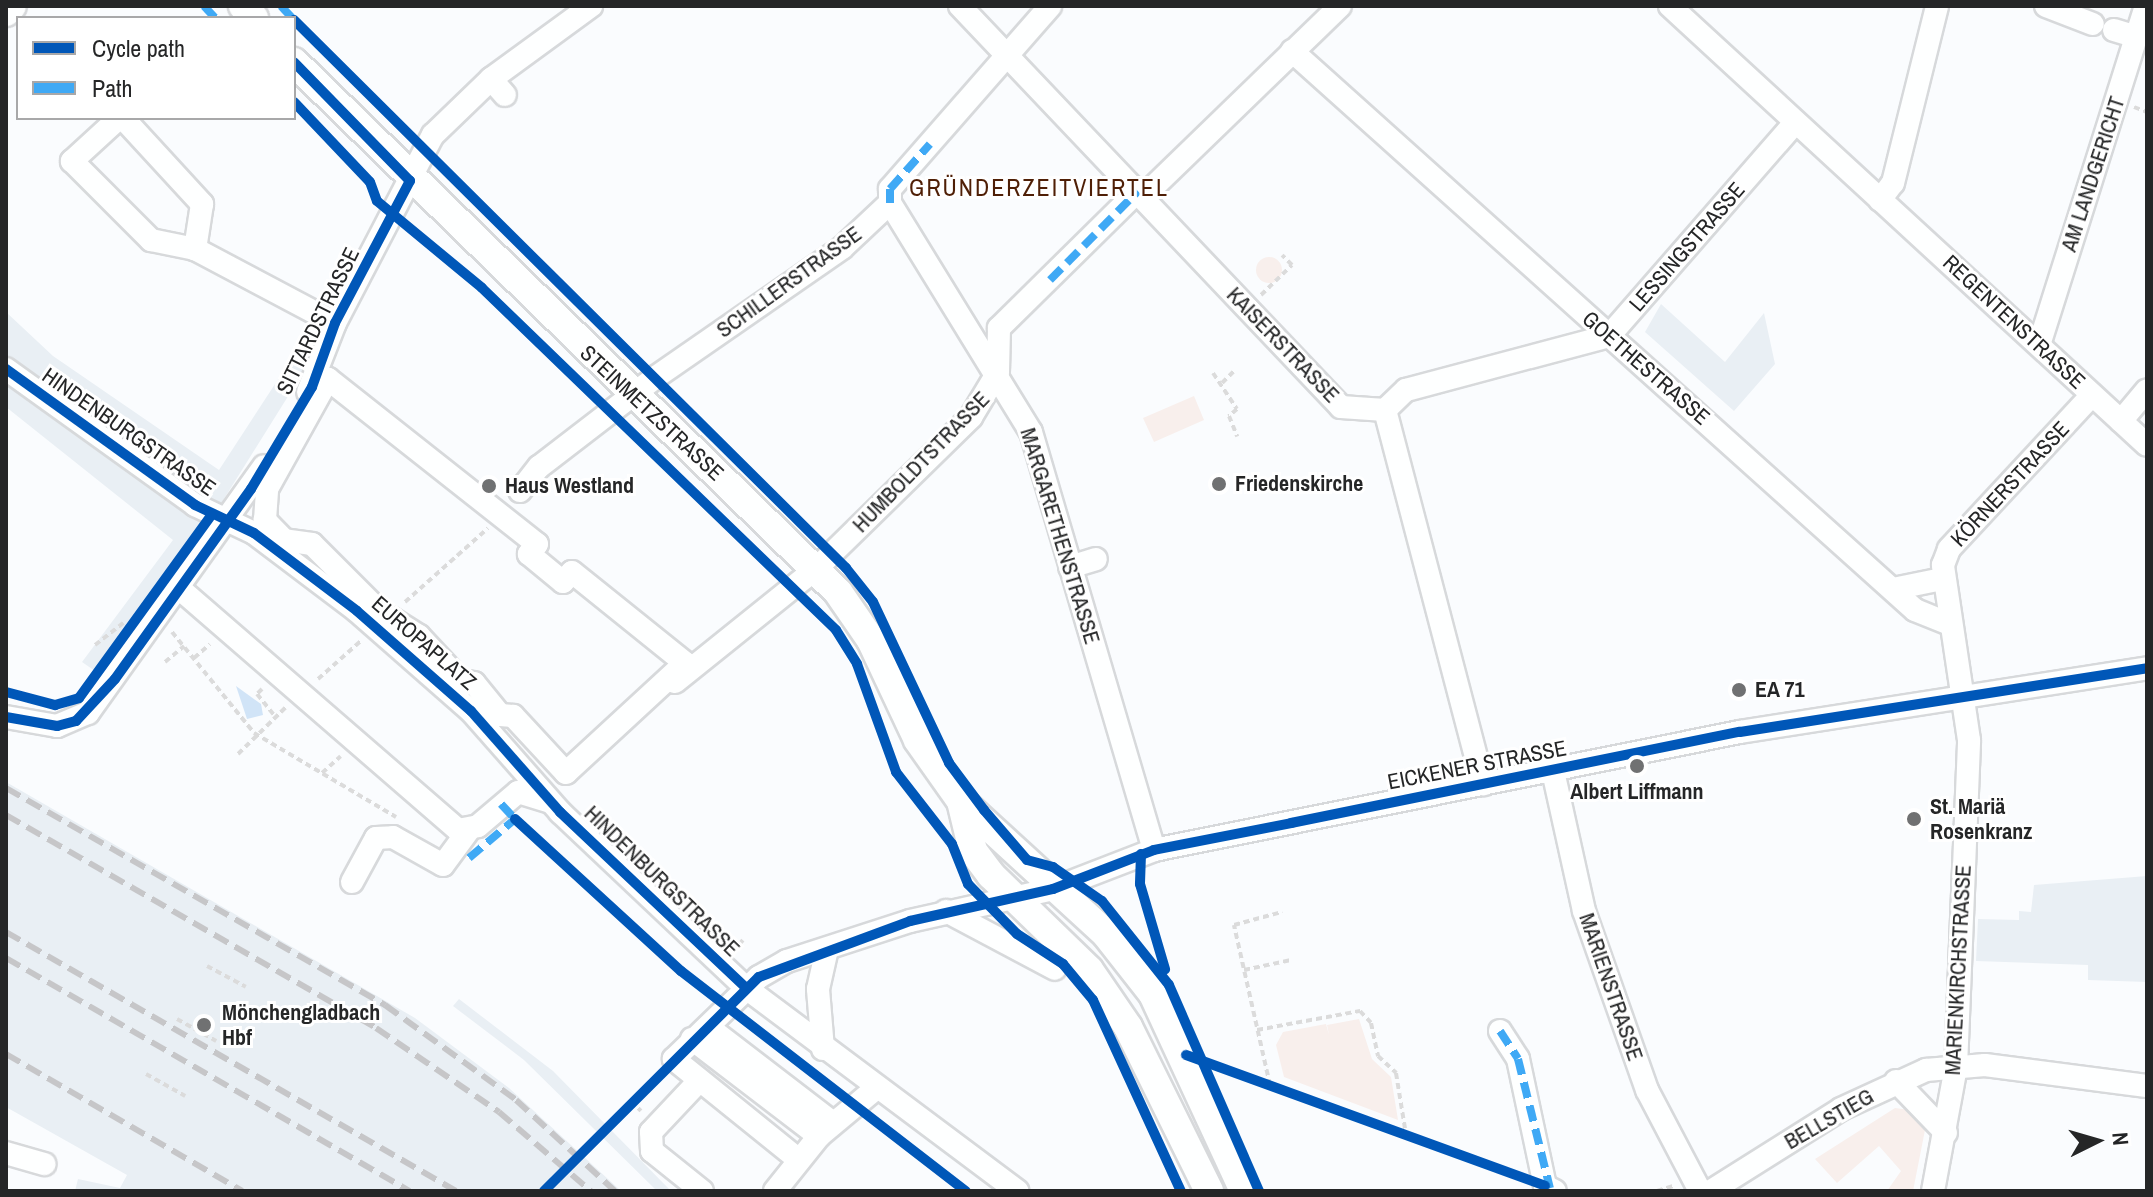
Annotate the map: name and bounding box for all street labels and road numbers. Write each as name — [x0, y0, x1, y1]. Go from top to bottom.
street label: AM LANDGERICHT — [2056, 93, 2130, 255]
street label: LESSINGSTRASSE — [1624, 177, 1750, 317]
street label: SCHILLERSTRASSE — [711, 221, 867, 343]
street label: SITTARDSTRASSE — [271, 243, 365, 399]
street label: REGENTENSTRASSE — [1938, 249, 2090, 395]
street label: KAISERSTRASSE — [1221, 282, 1345, 408]
street label: GOETHESTRASSE — [1577, 305, 1715, 431]
street label: STEINMETZSTRASSE — [575, 340, 729, 486]
street label: HINDENBURGSTRASSE — [37, 362, 221, 502]
street label: HUMBOLDTSTRASSE — [847, 386, 995, 538]
street label: KÖRNERSTRASSE — [1945, 416, 2075, 552]
street label: MARGARETHENSTRASSE — [1015, 425, 1105, 647]
street label: EUROPAPLATZ — [366, 590, 482, 696]
street label: EICKENER STRASSE — [1385, 735, 1569, 795]
street label: HINDENBURGSTRASSE — [579, 800, 745, 962]
street label: MARIENKIRCHSTRASSE — [1939, 864, 1977, 1076]
street label: MARIENSTRASSE — [1573, 910, 1649, 1064]
street label: BELLSTIEG — [1780, 1083, 1878, 1155]

